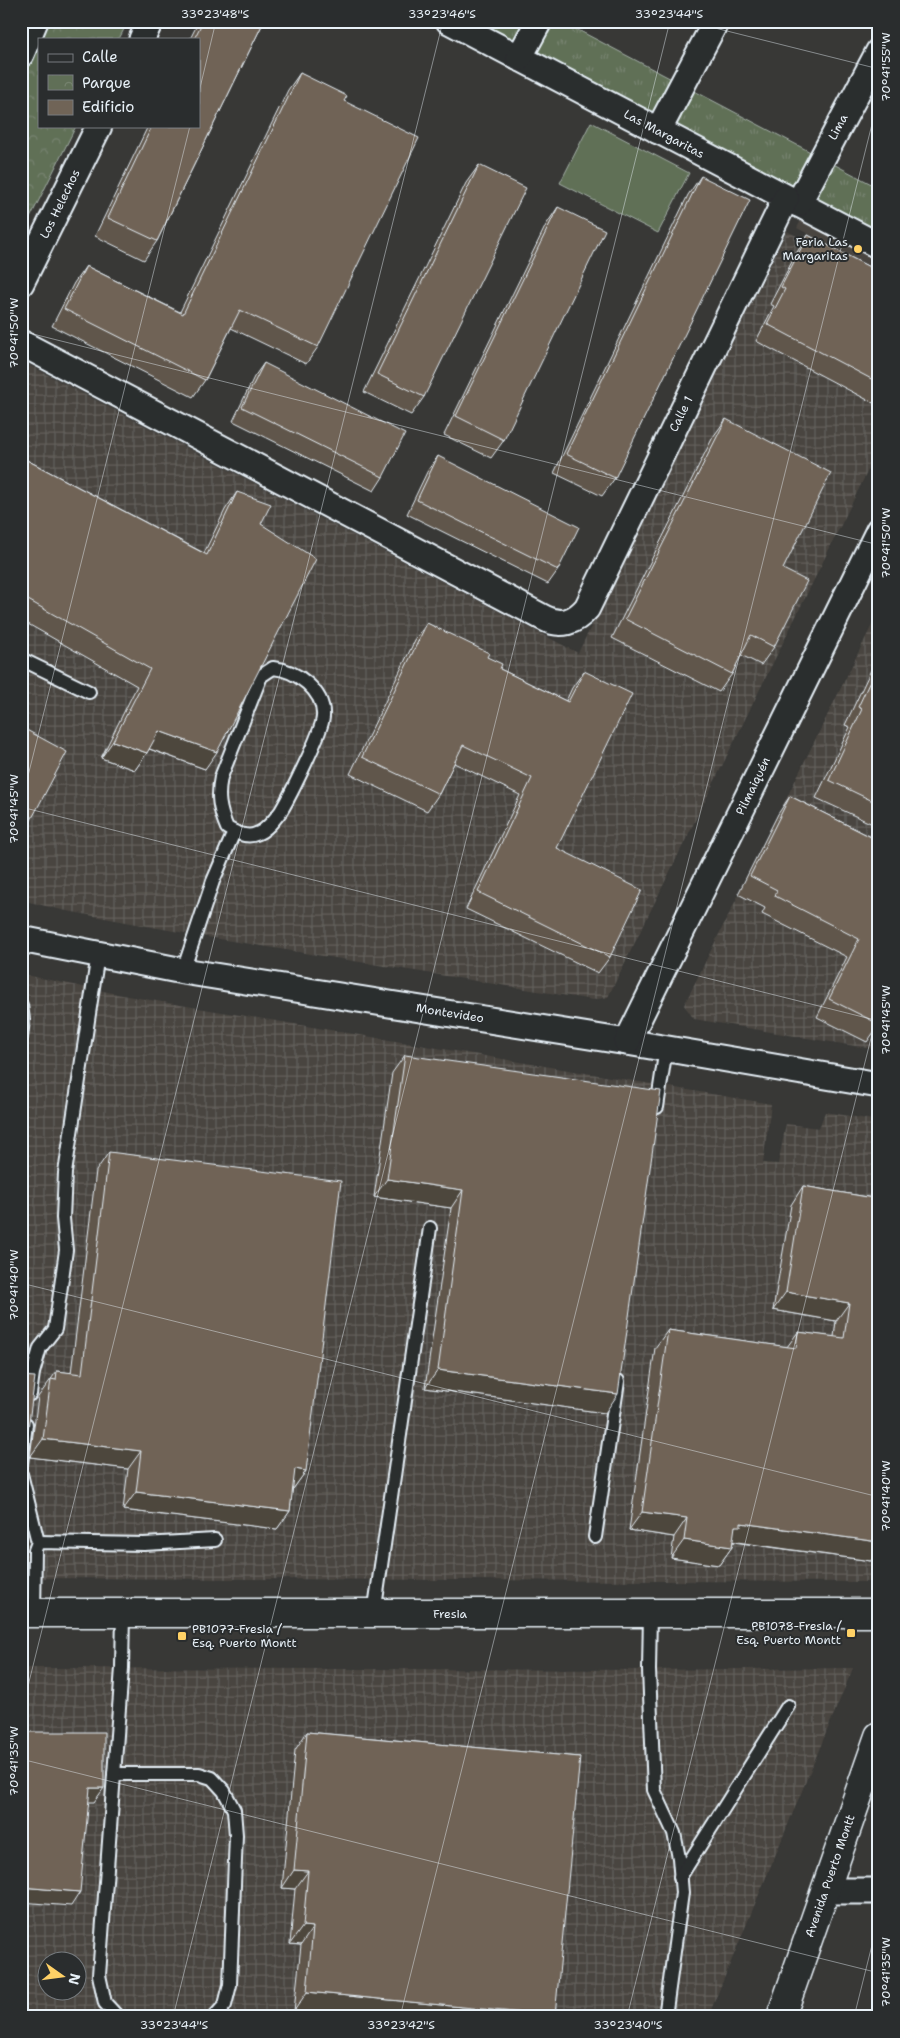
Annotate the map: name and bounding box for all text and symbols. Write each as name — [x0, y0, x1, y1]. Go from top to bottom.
text: 33°23'48"S — [181, 6, 250, 22]
text: 33°23'46"S — [408, 6, 476, 22]
text: 33°23'44"S — [635, 6, 704, 22]
text: 70°41'55"W — [878, 32, 894, 102]
legend — [38, 38, 200, 128]
text: Calle — [82, 47, 118, 67]
text: Parque — [82, 73, 131, 93]
text: Edificio — [82, 97, 134, 117]
street label: Las Margaritas — [621, 106, 707, 162]
street label: Lima — [825, 111, 852, 143]
street label: Los Helechos — [36, 167, 84, 241]
place label: Feria Las Margaritas — [783, 234, 848, 264]
marker: Feria Las Margaritas — [852, 243, 864, 255]
text: 70°41'50"W — [6, 298, 22, 369]
street label: Calle 1 — [666, 394, 696, 434]
text: 70°41'50"W — [878, 508, 894, 579]
street label: Pilmaiquén — [732, 754, 774, 818]
text: 70°41'45"W — [6, 774, 22, 844]
text: 70°41'45"W — [878, 985, 894, 1055]
street label: Montevideo — [415, 1000, 485, 1026]
text: 70°41'40"W — [6, 1249, 22, 1321]
text: 70°41'40"W — [878, 1460, 894, 1532]
street label: Fresia — [433, 1606, 468, 1622]
place label: PB1078-Fresia / Esq. Puerto Montt — [736, 1618, 843, 1648]
place label: PB1077-Fresia / Esq. Puerto Montt — [192, 1621, 297, 1651]
marker: PB1078-Fresia / Esq. Puerto Montt — [845, 1627, 857, 1639]
marker: PB1077-Fresia / Esq. Puerto Montt — [176, 1630, 188, 1642]
text: 70°41'35"W — [6, 1726, 22, 1796]
street label: Avenida Puerto Montt — [801, 1812, 859, 1940]
text: 70°41'35"W — [878, 1937, 894, 2007]
north arrow — [38, 1950, 88, 2000]
text: N — [65, 1972, 85, 1987]
text: 33°23'44"S — [140, 2017, 209, 2033]
text: 33°23'42"S — [367, 2017, 435, 2033]
text: 33°23'40"S — [594, 2017, 663, 2033]

